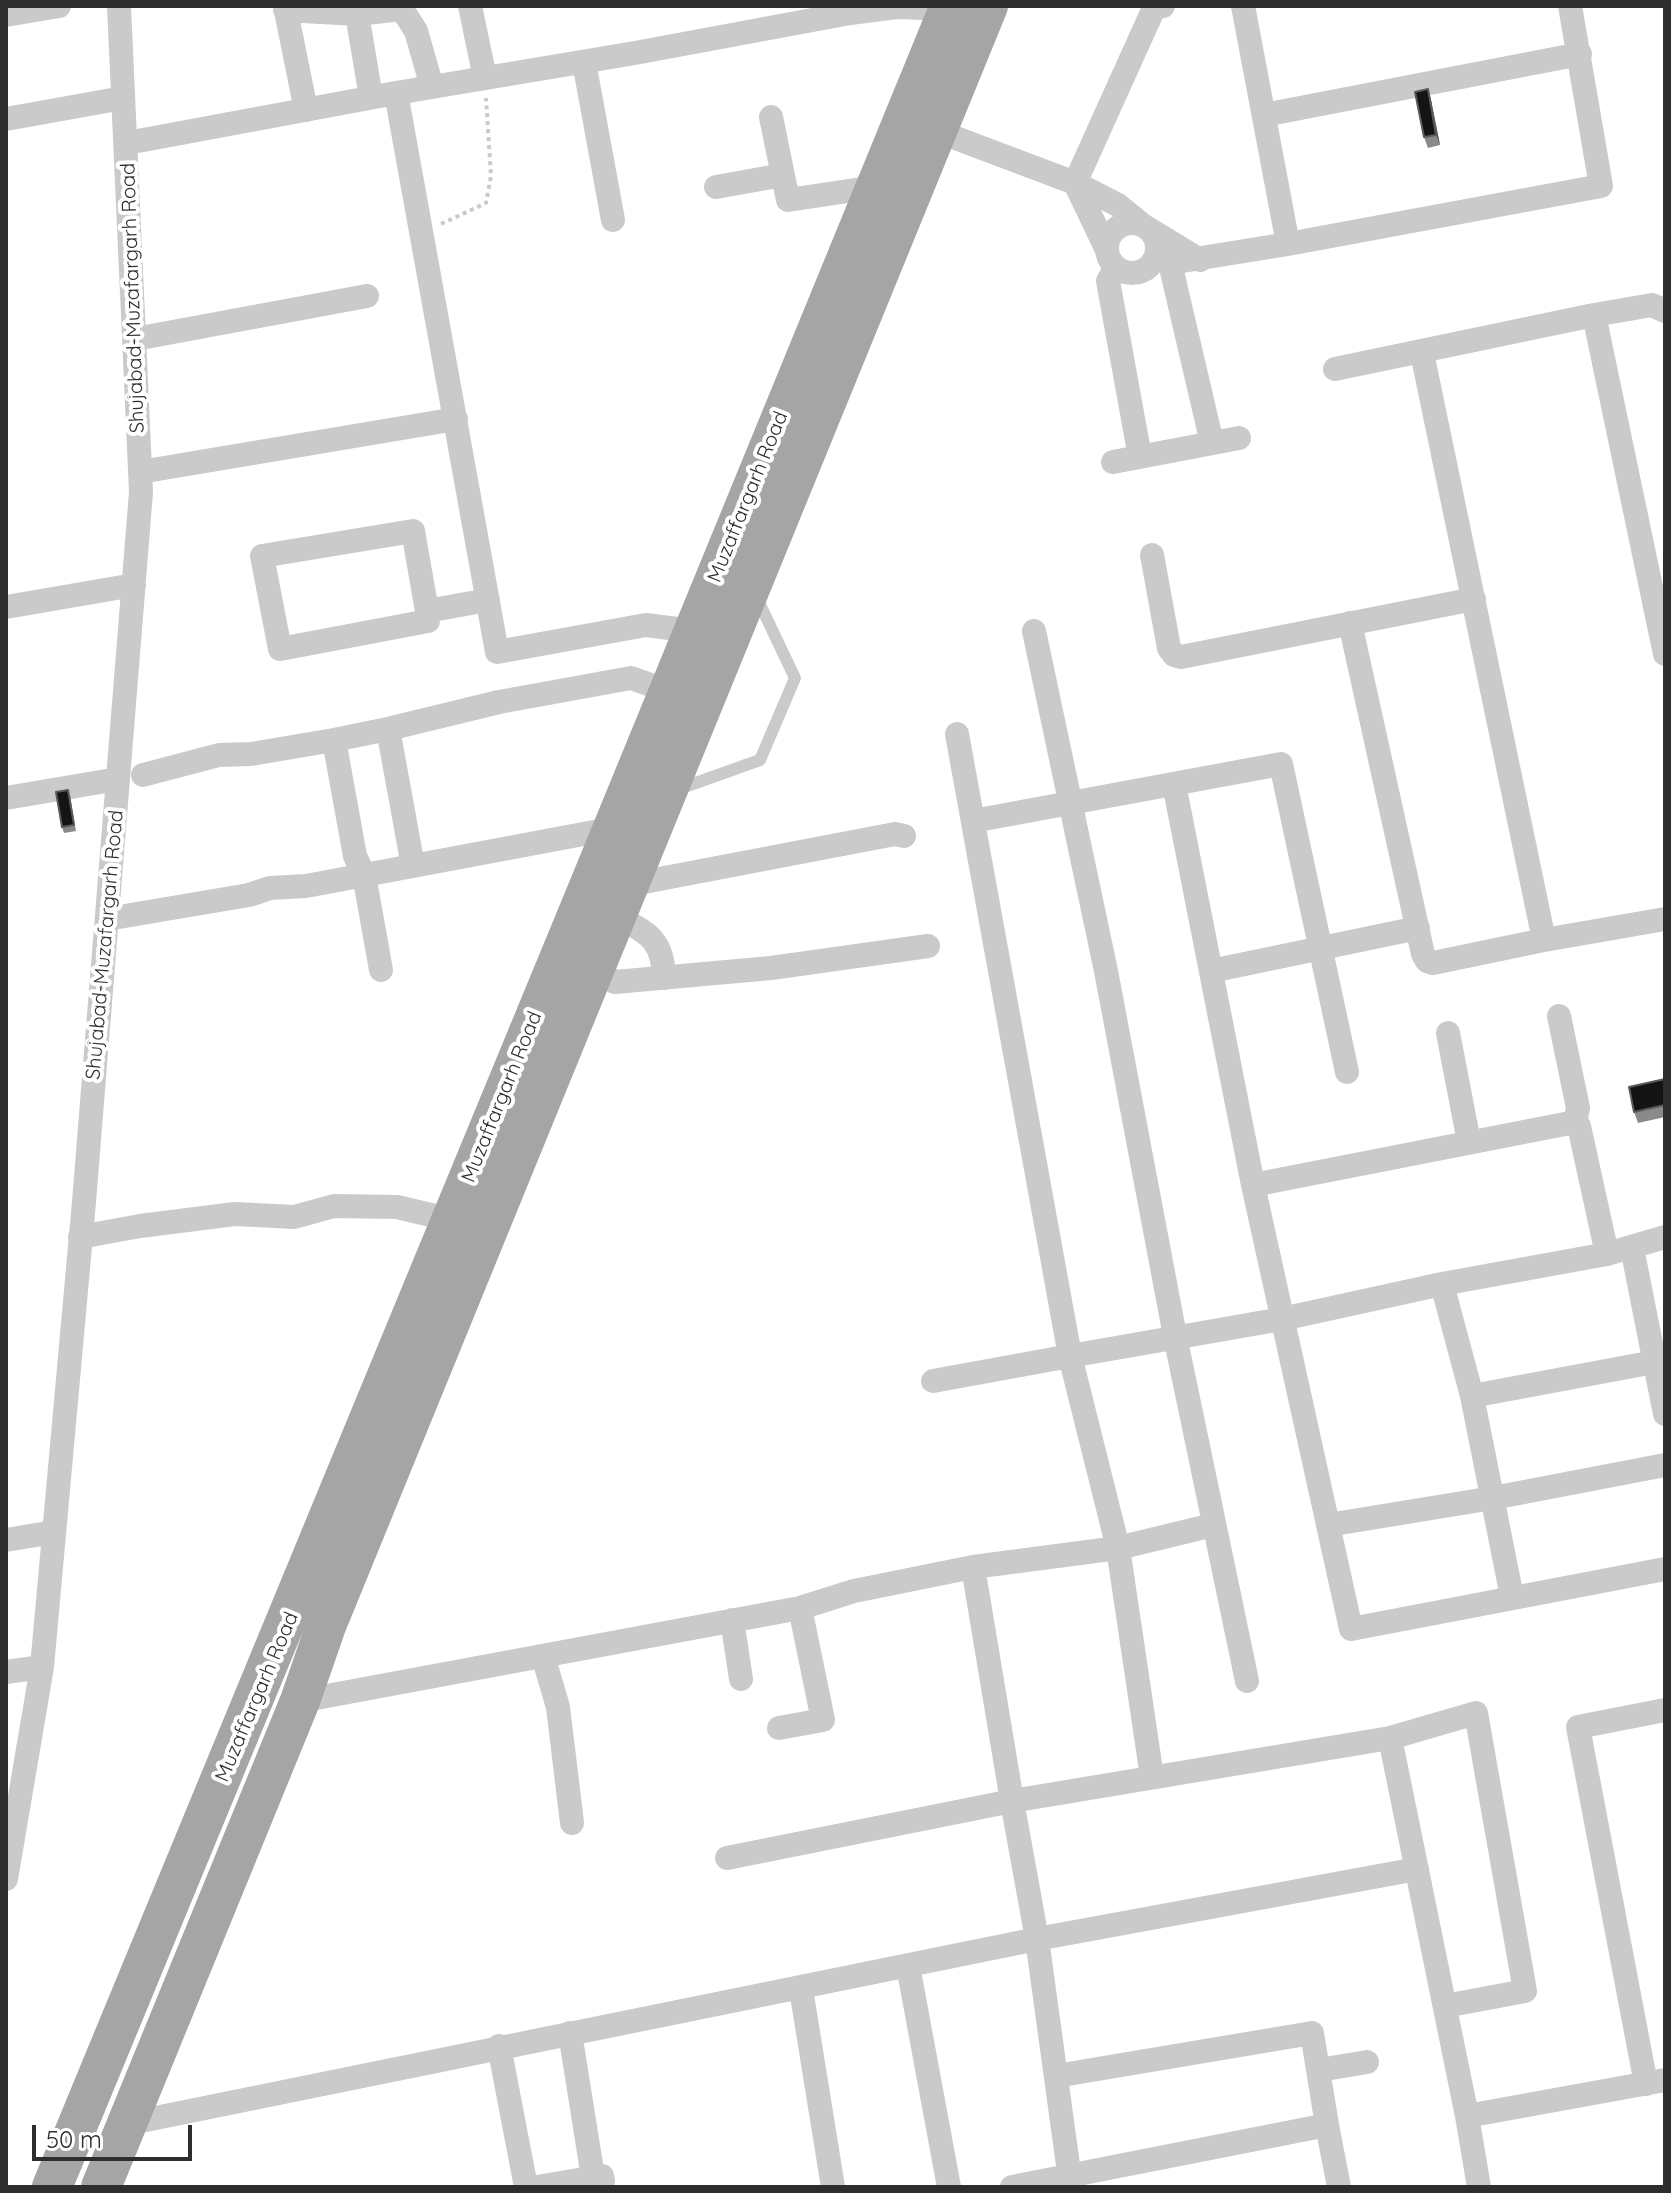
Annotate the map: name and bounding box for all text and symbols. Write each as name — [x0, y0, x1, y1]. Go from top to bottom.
street label: Shujabad-Muzafargarh Road — [116, 162, 150, 434]
street label: Muzaffargarh Road — [703, 408, 793, 586]
street label: Shujabad-Muzafargarh Road — [81, 809, 129, 1081]
street label: Muzaffargarh Road — [457, 1008, 547, 1186]
street label: Muzaffargarh Road — [210, 1608, 304, 1786]
scale bar — [36, 2109, 196, 2159]
text: 50 m — [46, 2124, 102, 2154]

